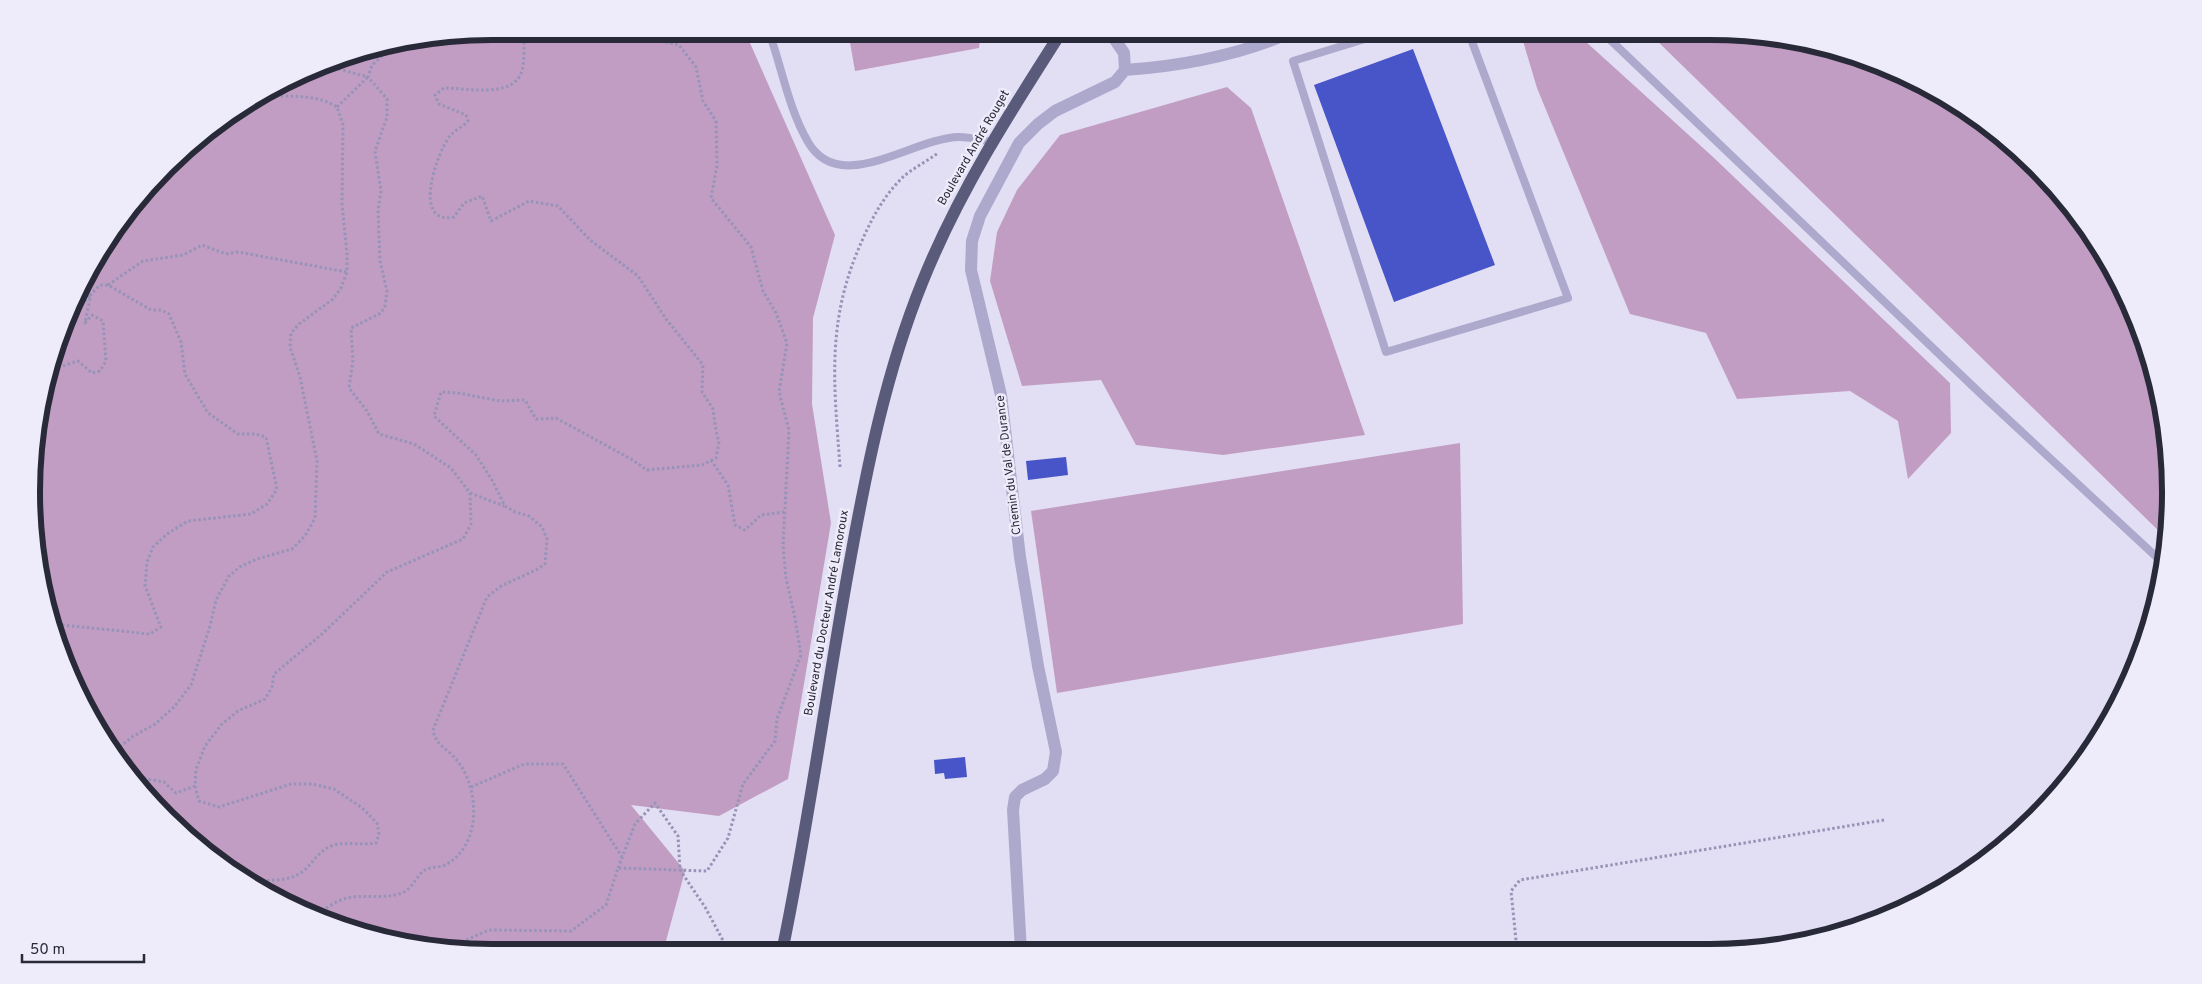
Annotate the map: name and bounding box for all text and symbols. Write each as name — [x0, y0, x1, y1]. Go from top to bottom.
street label: Boulevard André Rouget — [934, 87, 1014, 209]
street label: Chemin du Val de Durance — [992, 394, 1026, 536]
street label: Boulevard du Docteur André Lamoroux — [801, 509, 853, 717]
scale bar — [22, 932, 145, 964]
text: 50 m — [30, 941, 65, 960]

